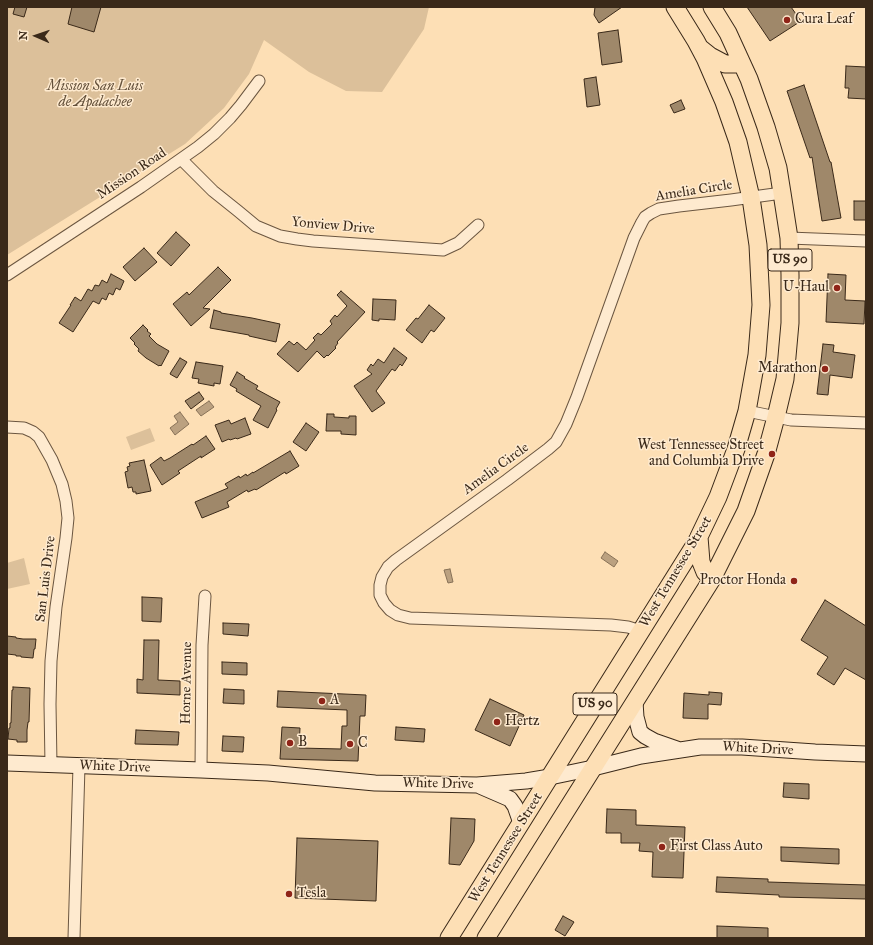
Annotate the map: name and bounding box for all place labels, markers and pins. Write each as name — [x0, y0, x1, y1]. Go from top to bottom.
place label: Cura Leaf — [795, 12, 853, 28]
marker: Cura Leaf — [782, 15, 792, 25]
place label: U-Haul — [783, 280, 829, 296]
marker: U-Haul — [832, 283, 842, 293]
place label: Marathon — [758, 361, 817, 377]
marker: Marathon — [820, 364, 830, 374]
place label: West Tennessee Street and Columbia Drive — [637, 438, 764, 470]
marker: West Tennessee Street and Columbia Drive — [767, 449, 777, 459]
place label: Proctor Honda — [700, 573, 786, 589]
marker: Proctor Honda — [789, 576, 799, 586]
place label: A — [330, 693, 339, 709]
marker: A — [317, 696, 327, 706]
place label: Hertz — [505, 714, 539, 730]
marker: Hertz — [492, 717, 502, 727]
place label: B — [298, 735, 307, 751]
place label: C — [358, 736, 368, 752]
marker: B — [285, 738, 295, 748]
marker: C — [345, 739, 355, 749]
place label: First Class Auto — [670, 839, 763, 855]
marker: First Class Auto — [657, 842, 667, 852]
place label: Tesla — [297, 886, 326, 902]
marker: Tesla — [284, 889, 294, 899]

